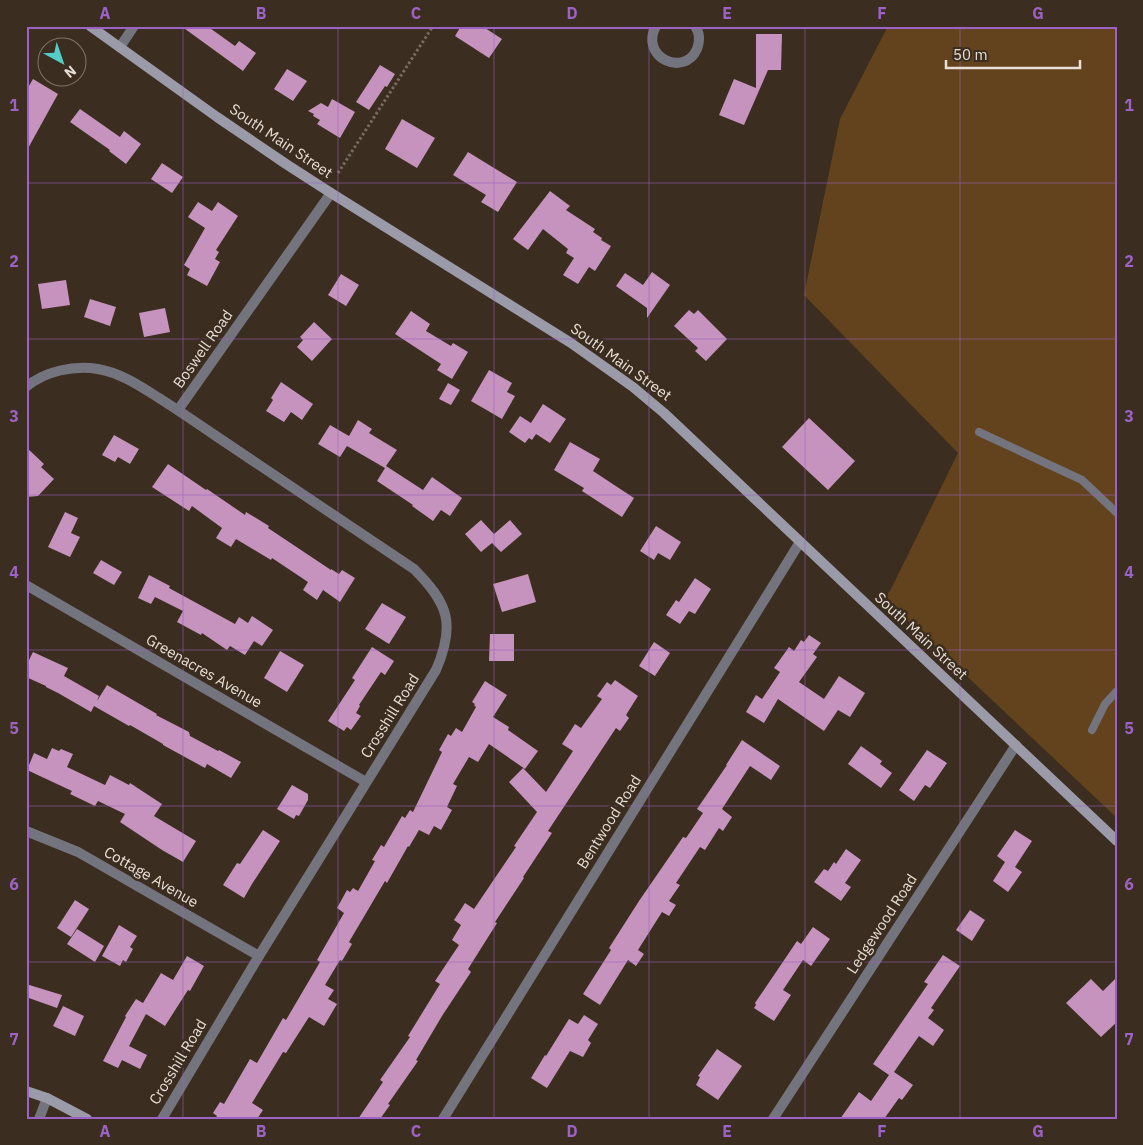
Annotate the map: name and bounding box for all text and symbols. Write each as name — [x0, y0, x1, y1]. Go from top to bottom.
text: A — [100, 3, 111, 23]
text: B — [256, 3, 267, 23]
text: C — [411, 3, 421, 23]
text: D — [566, 3, 578, 23]
text: E — [722, 3, 732, 23]
text: F — [877, 3, 887, 23]
text: G — [1032, 3, 1044, 23]
north arrow — [38, 38, 88, 88]
scale bar — [946, 38, 1079, 70]
text: 50 m — [953, 45, 988, 64]
text: N — [61, 62, 80, 82]
text: 1 — [9, 95, 19, 115]
text: 1 — [1124, 95, 1134, 115]
street label: South Main Street — [226, 99, 336, 182]
text: 2 — [9, 251, 19, 271]
text: 2 — [1124, 251, 1134, 271]
street label: Boswell Road — [169, 306, 237, 391]
street label: South Main Street — [567, 319, 675, 405]
text: 3 — [9, 406, 19, 426]
text: 3 — [1124, 406, 1134, 426]
text: 4 — [9, 562, 19, 582]
text: 4 — [1124, 562, 1134, 582]
street label: South Main Street — [871, 588, 972, 684]
street label: Greenacres Avenue — [143, 630, 266, 712]
street label: Crosshill Road — [356, 670, 423, 761]
text: 5 — [9, 718, 19, 738]
text: 5 — [1124, 718, 1134, 738]
street label: Bentwood Road — [572, 771, 645, 872]
street label: Cottage Avenue — [101, 842, 202, 911]
street label: Ledgewood Road — [842, 870, 921, 977]
text: 6 — [9, 874, 19, 894]
text: 6 — [1124, 874, 1134, 894]
street label: Crosshill Road — [145, 1016, 210, 1108]
text: 7 — [9, 1029, 19, 1049]
text: 7 — [1124, 1029, 1134, 1049]
text: A — [100, 1121, 111, 1141]
text: B — [256, 1121, 267, 1141]
text: C — [411, 1121, 421, 1141]
text: D — [566, 1121, 578, 1141]
text: E — [722, 1121, 732, 1141]
text: F — [877, 1121, 887, 1141]
text: G — [1032, 1121, 1044, 1141]

